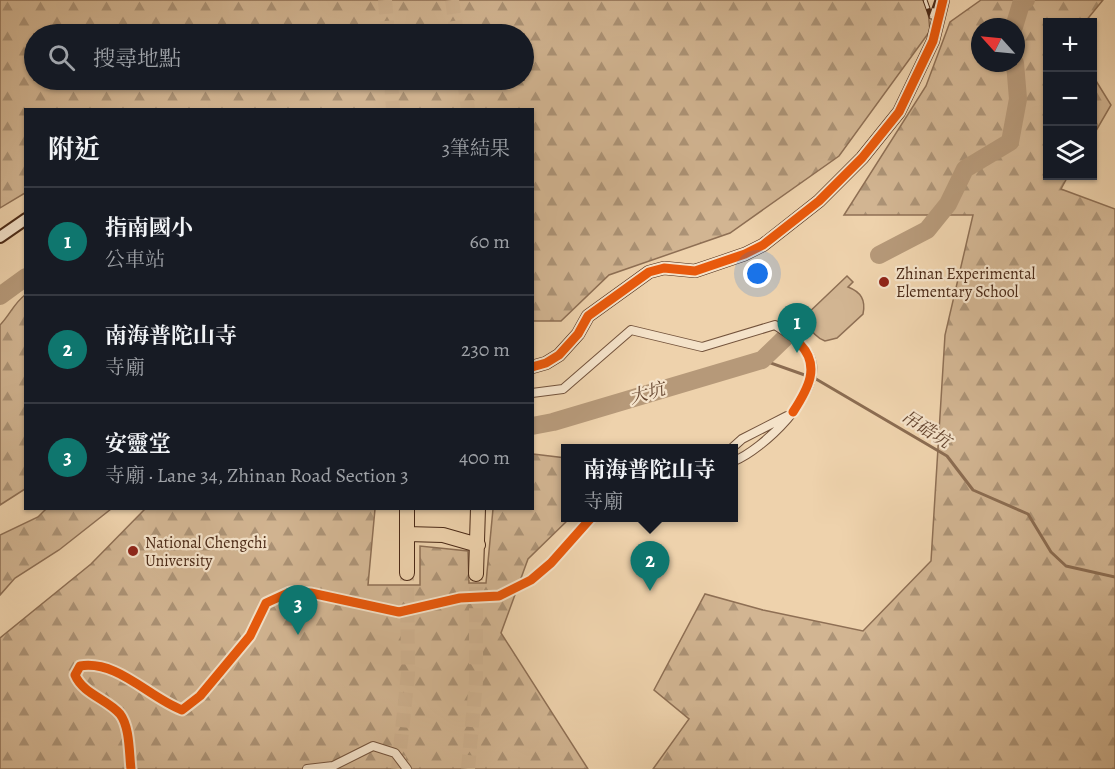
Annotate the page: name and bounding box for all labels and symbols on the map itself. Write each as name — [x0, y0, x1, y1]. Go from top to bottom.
north arrow — [971, 18, 1025, 72]
your location — [743, 259, 772, 288]
place label: Zhinan Experimental Elementary School — [896, 263, 1036, 303]
marker: Zhinan Experimental Elementary School — [877, 275, 891, 289]
pin: 1 — [778, 304, 816, 353]
water label: 大坑 — [626, 376, 670, 409]
water label: 吊硞坑 — [897, 405, 958, 455]
place label: National Chengchi University — [145, 532, 267, 572]
pin: 2 — [630, 542, 670, 591]
marker: National Chengchi University — [126, 544, 140, 558]
pin: 3 — [278, 586, 318, 635]

